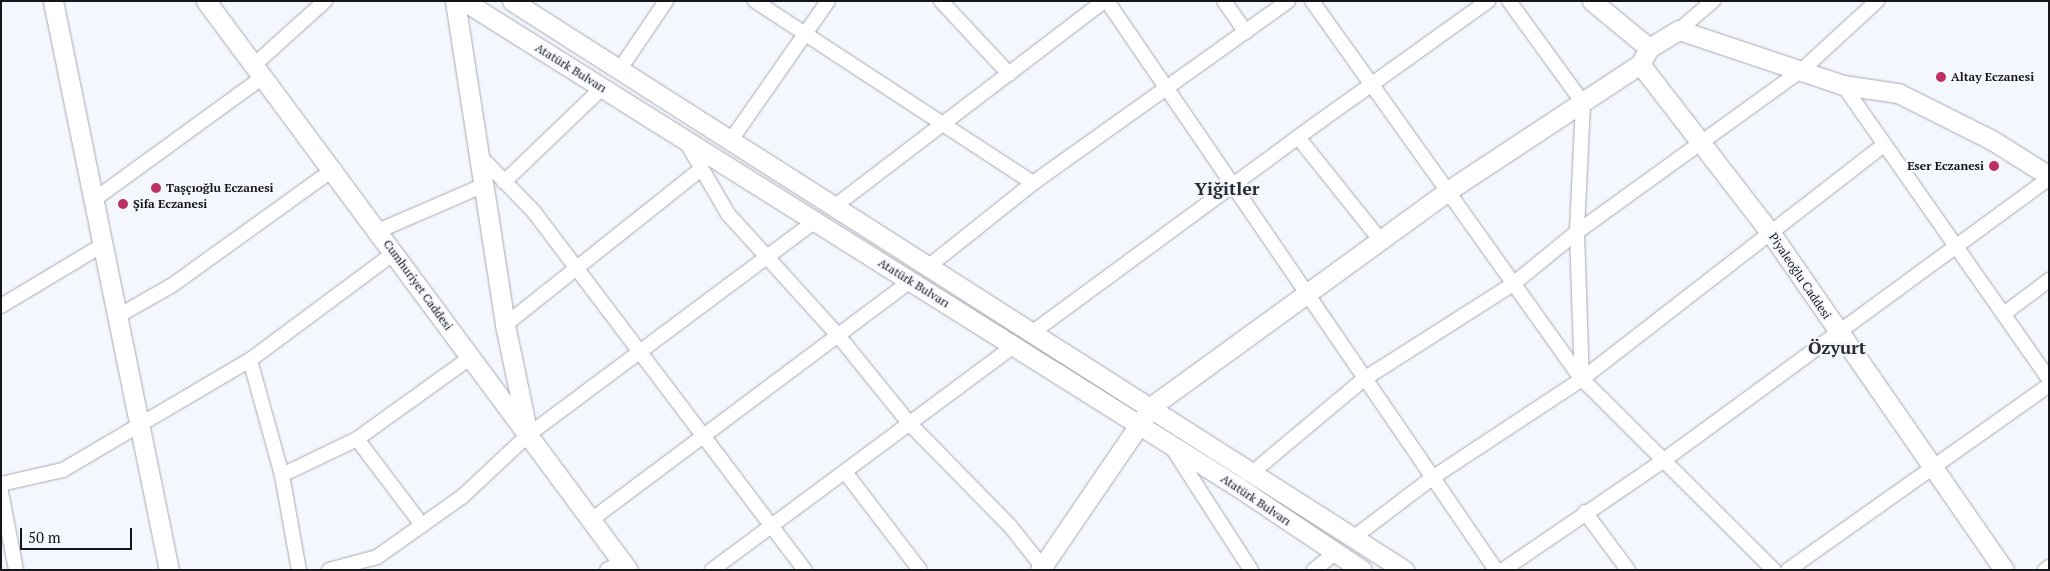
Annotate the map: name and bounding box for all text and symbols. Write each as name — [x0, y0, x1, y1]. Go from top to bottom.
street label: Atatürk Bulvarı — [533, 40, 609, 96]
place label: Altay Eczanesi — [1951, 70, 2034, 84]
marker: Altay Eczanesi — [1935, 71, 1947, 83]
place label: Eser Eczanesi — [1907, 159, 1984, 173]
marker: Eser Eczanesi — [1988, 160, 2000, 172]
district label: Yiğitler — [1194, 177, 1260, 199]
place label: Taşçıoğlu Eczanesi — [166, 181, 274, 195]
marker: Taşçıoğlu Eczanesi — [150, 182, 162, 194]
place label: Şifa Eczanesi — [133, 197, 207, 211]
marker: Şifa Eczanesi — [117, 198, 129, 210]
street label: Piyaleoğlu Caddesi — [1766, 230, 1834, 322]
street label: Cumhuriyet Caddesi — [380, 237, 456, 333]
street label: Atatürk Bulvarı — [876, 255, 952, 311]
district label: Özyurt — [1808, 336, 1866, 358]
street label: Atatürk Bulvarı — [1218, 471, 1294, 529]
scale bar — [22, 518, 135, 550]
text: 50 m — [28, 527, 61, 547]

